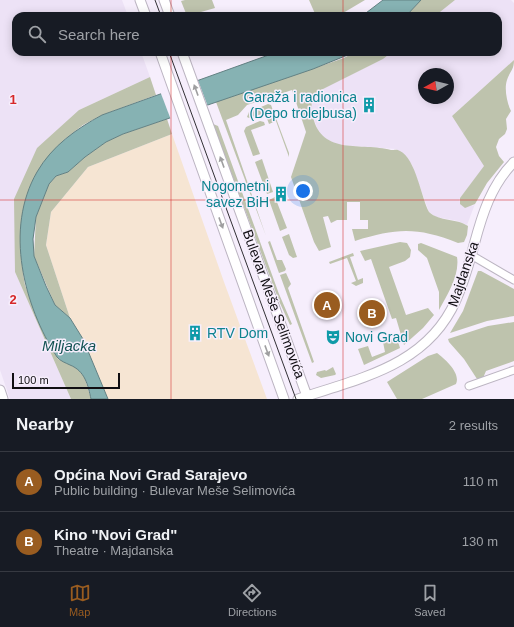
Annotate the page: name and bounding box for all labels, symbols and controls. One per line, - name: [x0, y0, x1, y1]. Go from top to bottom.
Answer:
- search box: [12, 12, 502, 56]
- icon: search: [26, 23, 48, 45]
- text: Search here: [58, 26, 140, 43]
- north arrow: [418, 68, 454, 104]
- one-way arrow: [193, 84, 199, 96]
- place label: Garaža i radionica (Depo trolejbusa): [243, 89, 357, 121]
- text: 1: [9, 92, 17, 107]
- building icon: Garaža i radionica (Depo trolejbusa): [360, 96, 378, 114]
- one-way arrow: [219, 155, 225, 167]
- place label: Nogometni savez BiH: [201, 178, 269, 210]
- your location: [293, 181, 313, 201]
- building icon: Nogometni savez BiH: [272, 185, 290, 203]
- one-way arrow: [219, 218, 225, 230]
- street label: Bulevar Meše Selimovića: [240, 227, 308, 381]
- street label: Majdanska: [444, 239, 482, 309]
- pin: A: [314, 290, 340, 320]
- text: 2: [9, 292, 17, 307]
- pin: B: [359, 298, 385, 328]
- building icon: RTV Dom: [186, 324, 204, 342]
- place label: RTV Dom: [207, 325, 268, 341]
- theatre icon: Novi Grad: [324, 328, 342, 346]
- place label: Novi Grad: [345, 329, 408, 345]
- water label: Miljacka: [42, 337, 96, 354]
- one-way arrow: [264, 345, 270, 357]
- scale bar: [12, 371, 120, 390]
- text: 100 m: [18, 374, 49, 386]
- text: Nearby: [16, 415, 74, 434]
- text: 2 results: [449, 418, 498, 433]
- text: Općina Novi Grad Sarajevo: [54, 466, 247, 483]
- text: A: [24, 474, 34, 489]
- text: 110 m: [463, 474, 498, 489]
- text: Public building · Bulevar Meše Selimovića: [54, 483, 295, 498]
- text: Kino "Novi Grad": [54, 526, 177, 543]
- text: B: [24, 534, 34, 549]
- text: 130 m: [462, 534, 498, 549]
- text: Theatre · Majdanska: [54, 543, 173, 558]
- tab: Map: [69, 582, 91, 618]
- tab: Directions: [228, 582, 277, 618]
- tab: Saved: [414, 582, 445, 618]

